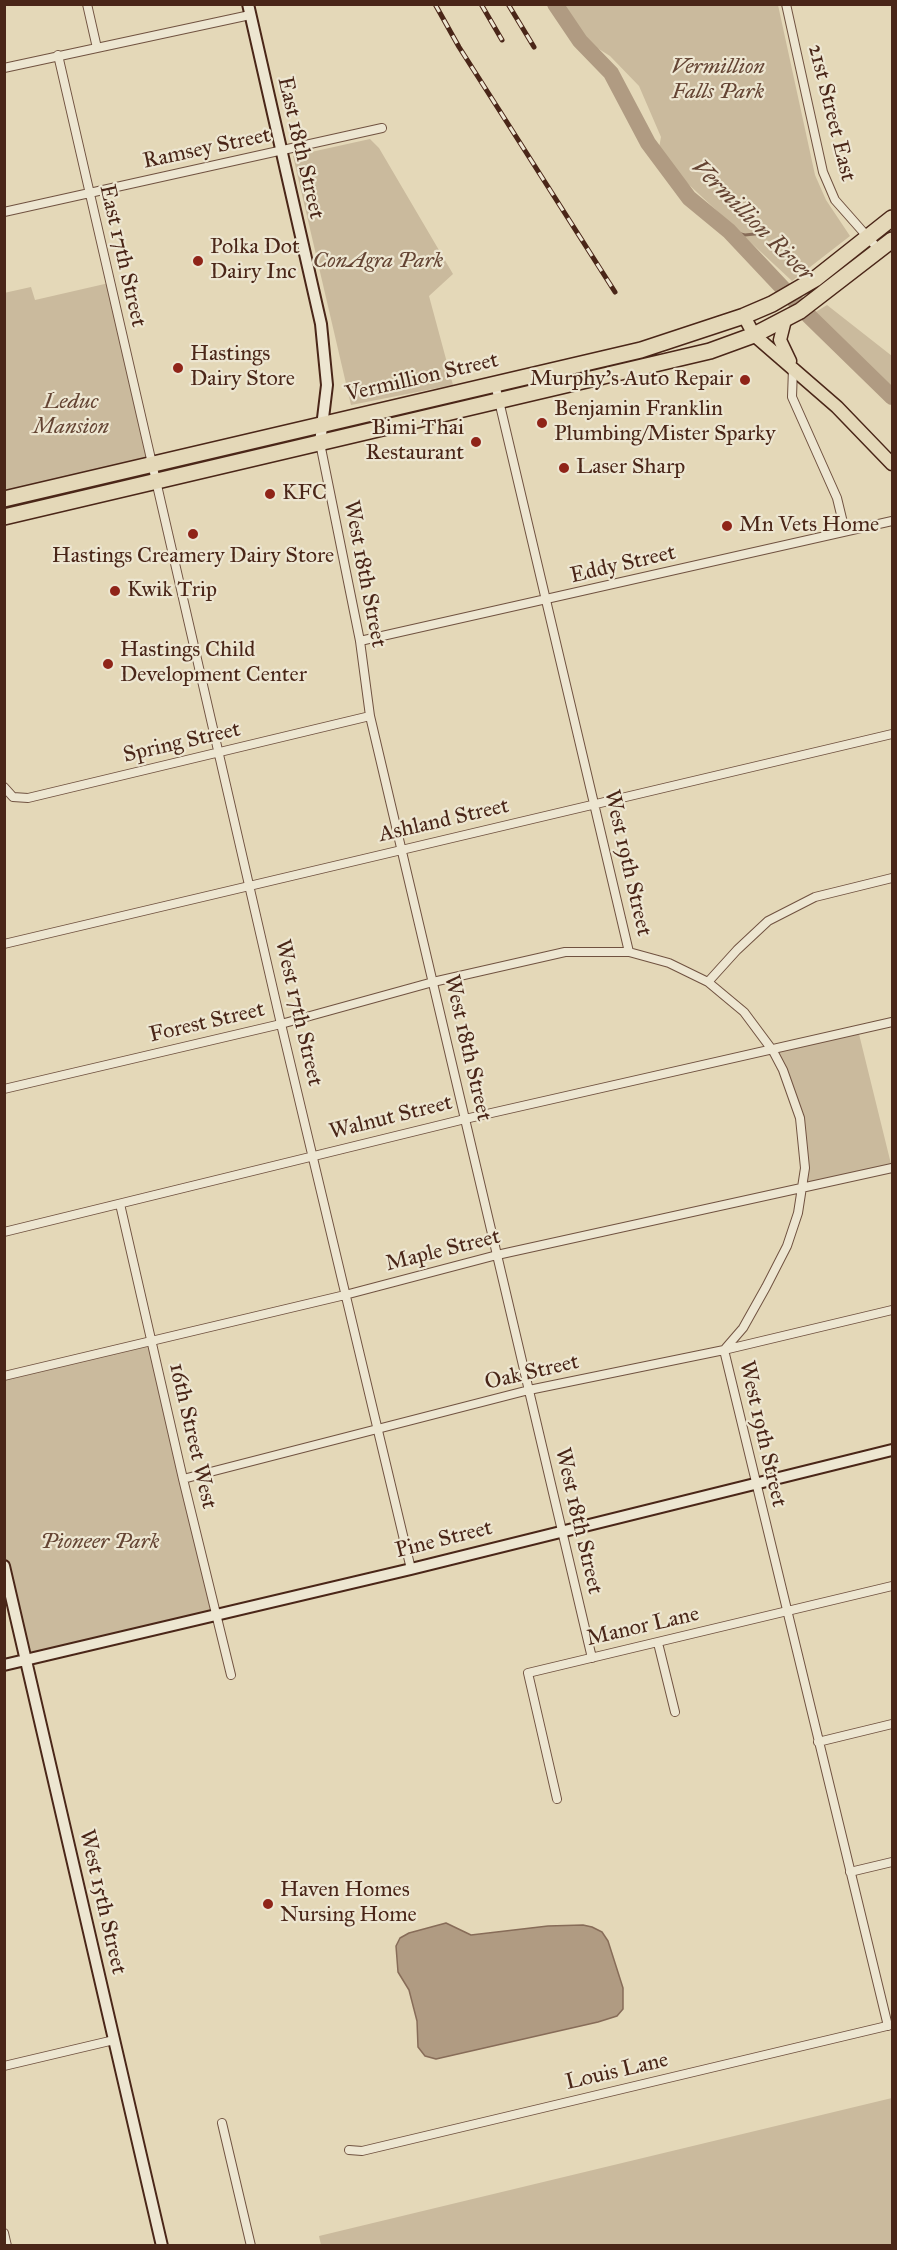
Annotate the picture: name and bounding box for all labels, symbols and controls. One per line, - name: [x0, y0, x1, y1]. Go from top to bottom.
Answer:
- street label: 21st Street East: [801, 42, 861, 184]
- park label: Vermillion Falls Park: [671, 55, 765, 106]
- street label: East 18th Street: [271, 74, 329, 222]
- street label: Ramsey Street: [141, 123, 273, 175]
- water label: Vermillion River: [685, 154, 819, 288]
- street label: East 17th Street: [93, 182, 151, 330]
- place label: Polka Dot Dairy Inc: [210, 235, 300, 286]
- park label: ConAgra Park: [313, 249, 443, 275]
- marker: Polka Dot Dairy Inc: [191, 254, 205, 268]
- place label: Hastings Dairy Store: [190, 342, 295, 394]
- street label: Vermillion Street: [343, 348, 501, 408]
- marker: Hastings Dairy Store: [171, 361, 185, 375]
- place label: Murphy's Auto Repair: [530, 367, 733, 393]
- marker: Murphy's Auto Repair: [738, 373, 752, 387]
- park label: Leduc Mansion: [33, 390, 109, 442]
- place label: Benjamin Franklin Plumbing/Mister Sparky: [554, 397, 776, 448]
- place label: Bimi Thai Restaurant: [366, 416, 464, 468]
- marker: Benjamin Franklin Plumbing/Mister Sparky: [535, 416, 549, 430]
- marker: Bimi Thai Restaurant: [469, 435, 483, 449]
- place label: Laser Sharp: [576, 455, 685, 481]
- marker: Laser Sharp: [557, 461, 571, 475]
- place label: KFC: [282, 481, 327, 507]
- marker: KFC: [263, 487, 277, 501]
- street label: West 18th Street: [337, 498, 391, 650]
- place label: Mn Vets Home: [739, 513, 879, 539]
- marker: Mn Vets Home: [720, 519, 734, 533]
- marker: Hastings Creamery Dairy Store: [186, 527, 200, 541]
- street label: Eddy Street: [568, 540, 678, 590]
- place label: Hastings Creamery Dairy Store: [52, 544, 334, 570]
- place label: Kwik Trip: [127, 578, 217, 604]
- marker: Kwik Trip: [108, 584, 122, 598]
- place label: Hastings Child Development Center: [120, 638, 307, 690]
- marker: Hastings Child Development Center: [101, 657, 115, 671]
- street label: Spring Street: [121, 717, 243, 769]
- street label: West 19th Street: [597, 787, 657, 939]
- street label: Ashland Street: [376, 793, 512, 849]
- street label: West 17th Street: [268, 937, 328, 1089]
- street label: West 18th Street: [437, 972, 497, 1124]
- street label: Forest Street: [147, 997, 267, 1049]
- street label: Walnut Street: [327, 1090, 455, 1146]
- street label: Maple Street: [383, 1224, 503, 1278]
- street label: Oak Street: [482, 1349, 582, 1397]
- street label: West 19th Street: [732, 1358, 792, 1510]
- street label: 16th Street West: [162, 1360, 222, 1512]
- street label: West 18th Street: [548, 1445, 608, 1597]
- street label: Pine Street: [393, 1515, 495, 1565]
- park label: Pioneer Park: [40, 1530, 160, 1556]
- street label: Manor Lane: [584, 1601, 702, 1653]
- street label: West 15th Street: [73, 1827, 131, 1977]
- place label: Haven Homes Nursing Home: [280, 1878, 417, 1930]
- marker: Haven Homes Nursing Home: [261, 1897, 275, 1911]
- street label: Louis Lane: [563, 2047, 671, 2097]

